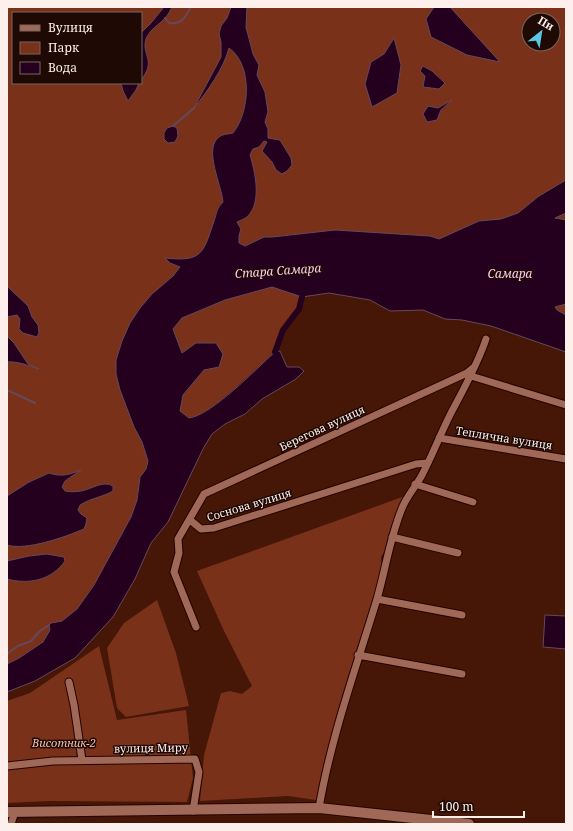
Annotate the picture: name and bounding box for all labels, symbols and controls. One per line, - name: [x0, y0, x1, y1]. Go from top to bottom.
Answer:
- legend: [12, 12, 142, 84]
- north arrow: [521, 12, 561, 52]
- text: Пн: [535, 12, 558, 34]
- text: Вулиця: [48, 19, 93, 36]
- text: Парк: [48, 39, 80, 56]
- text: Вода: [48, 59, 77, 76]
- water label: Стара Самара: [234, 259, 322, 282]
- water label: Самара: [488, 265, 533, 282]
- street label: Берегова вулиця: [277, 401, 367, 454]
- street label: Теплична вулиця: [455, 422, 553, 453]
- street label: Соснова вулиця: [205, 485, 293, 524]
- park label: Висотник-2: [31, 735, 96, 750]
- street label: вулиця Миру: [114, 739, 189, 756]
- scale bar: [433, 793, 524, 819]
- text: 100 m: [439, 798, 474, 815]

